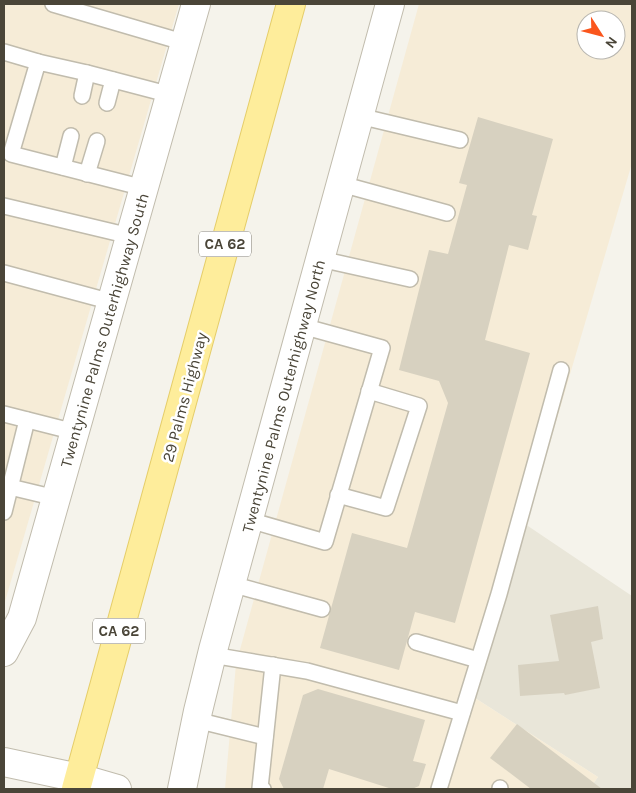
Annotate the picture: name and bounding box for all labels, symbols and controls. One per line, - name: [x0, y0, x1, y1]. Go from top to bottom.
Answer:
- north arrow: [576, 10, 626, 60]
- text: N: [601, 33, 621, 51]
- street label: Twentynine Palms Outerhighway South: [56, 191, 153, 470]
- road number: CA 62: [199, 232, 251, 256]
- street label: Twentynine Palms Outerhighway North: [238, 258, 329, 535]
- street label: 29 Palms Highway: [158, 330, 211, 464]
- road number: CA 62: [93, 618, 145, 644]

